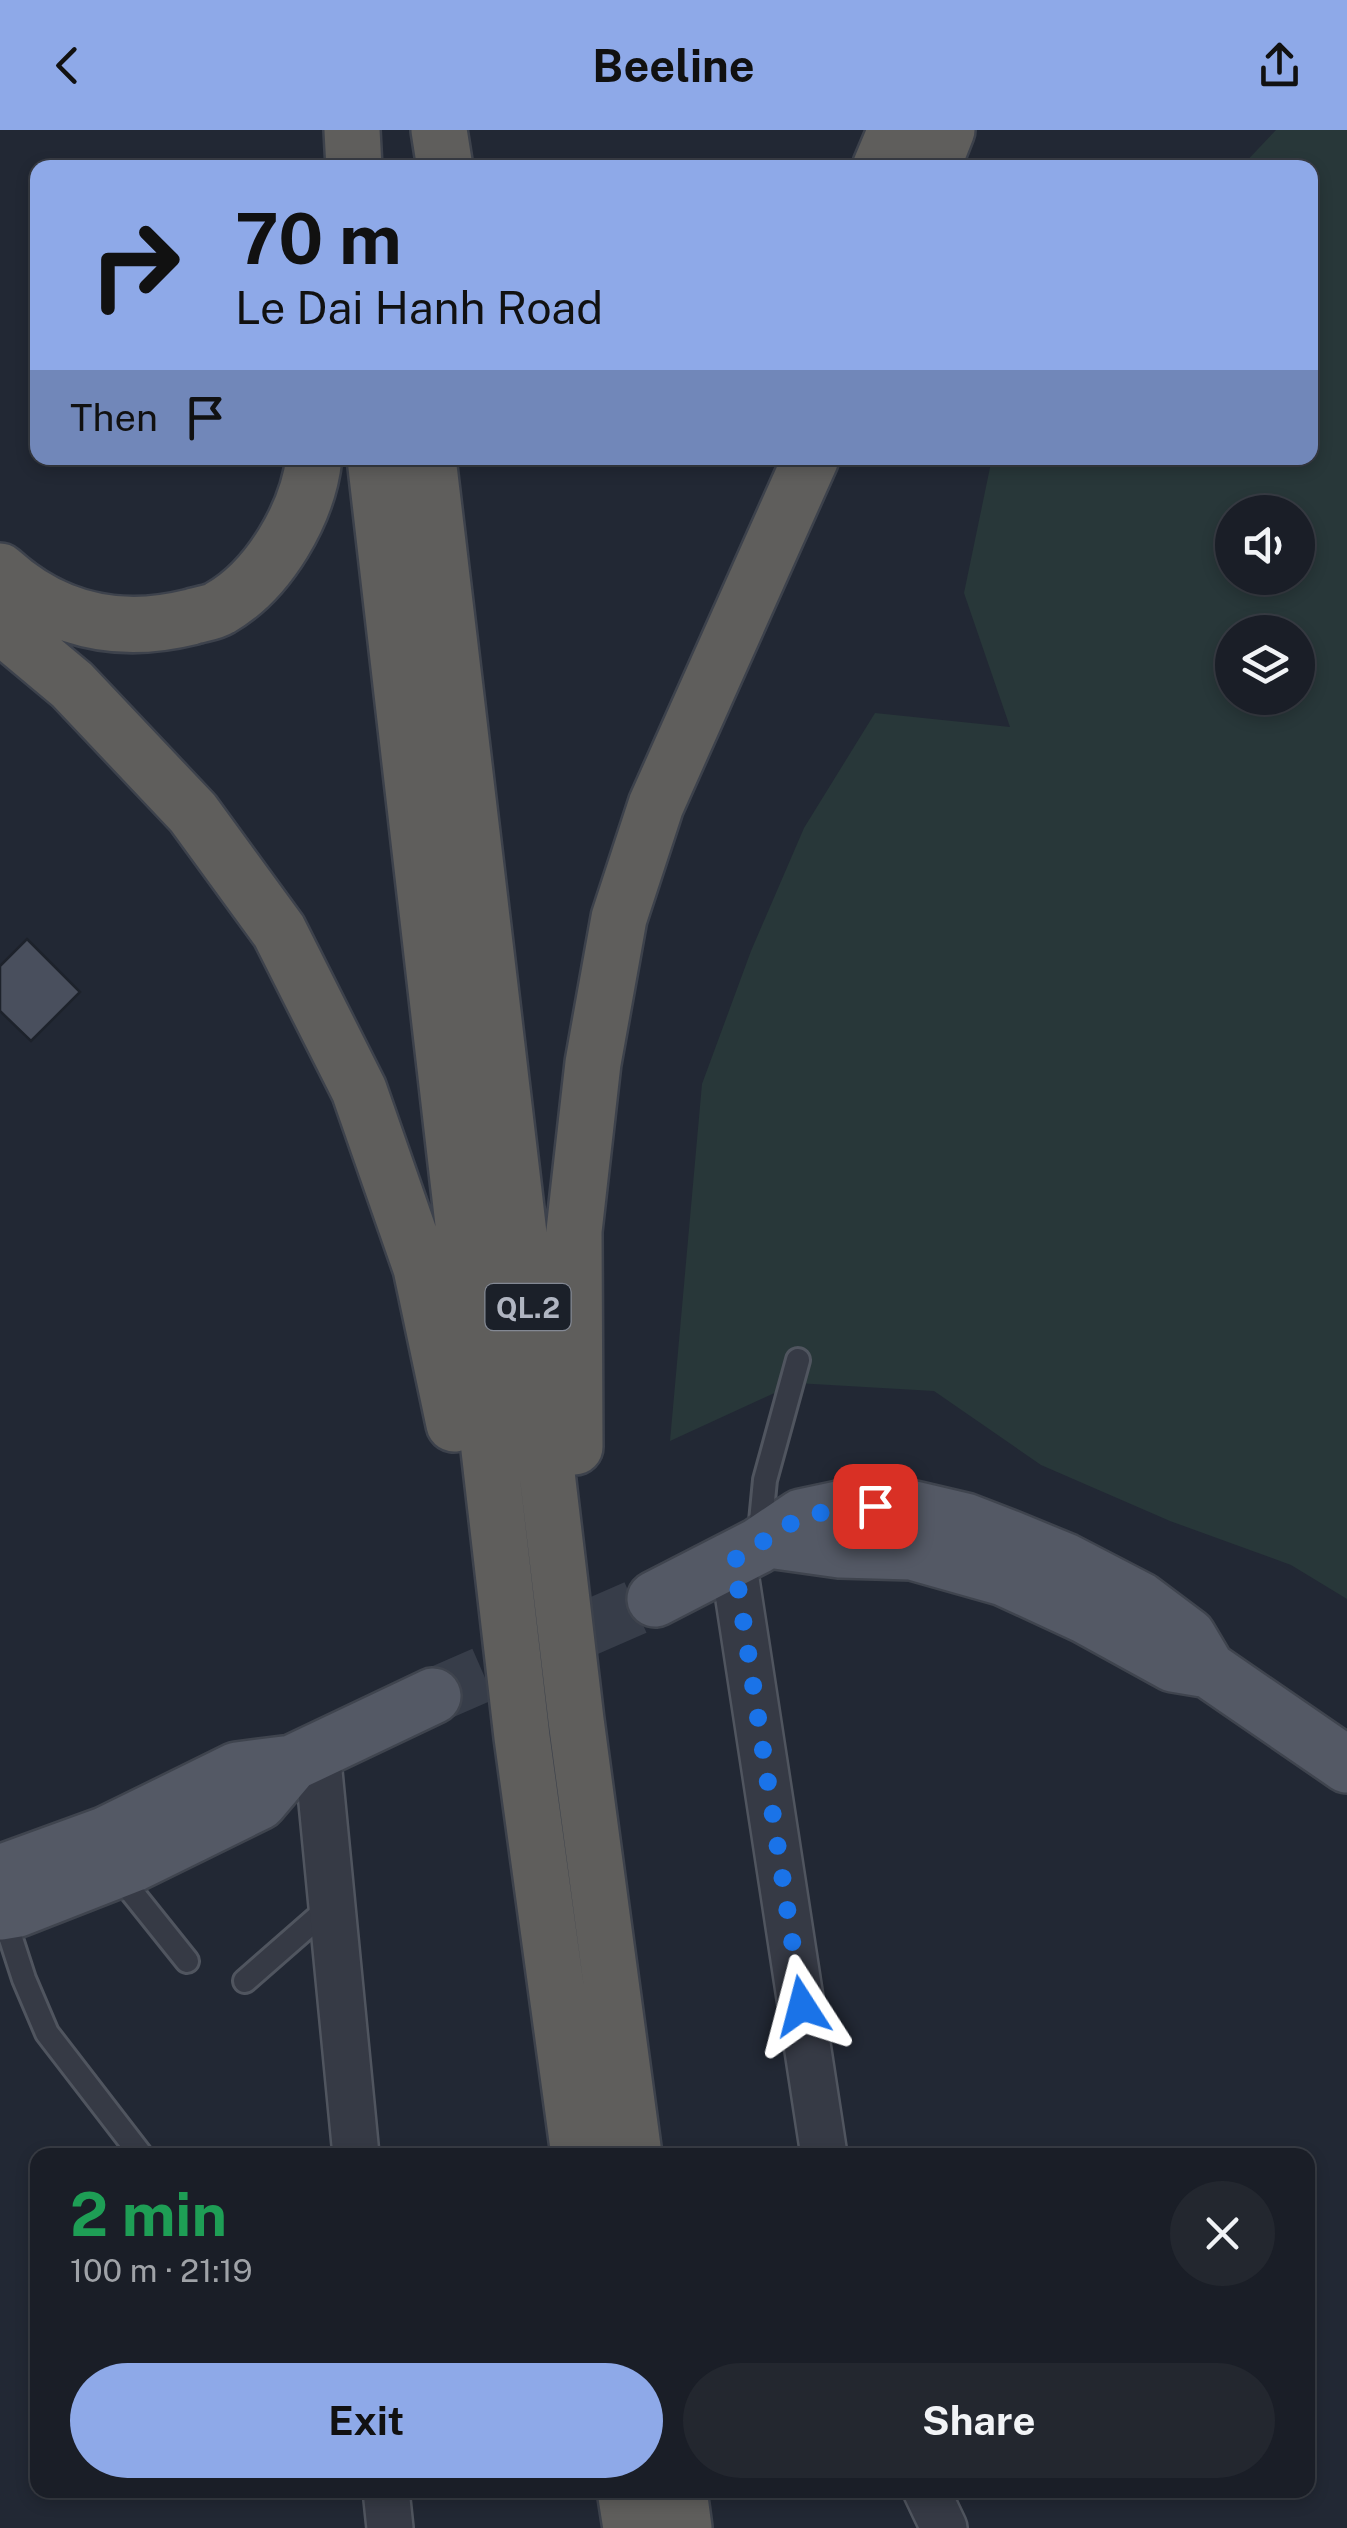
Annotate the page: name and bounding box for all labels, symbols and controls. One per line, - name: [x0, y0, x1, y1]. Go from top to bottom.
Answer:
- icon: back: [40, 38, 95, 93]
- icon: share: [1252, 38, 1307, 93]
- text: Beeline: [592, 39, 755, 92]
- text: 70 m: [235, 197, 402, 280]
- icon: right: [70, 200, 200, 330]
- text: Le Dai Hanh Road: [235, 281, 603, 334]
- icon: arrive: [178, 390, 233, 445]
- text: Then: [70, 395, 158, 440]
- map controls: [1215, 495, 1315, 715]
- button: sound: [1215, 495, 1315, 595]
- button: layers: [1215, 615, 1315, 715]
- road number: QL.2: [486, 1284, 570, 1330]
- pin: [833, 1464, 918, 1549]
- icon: arrive: [848, 1479, 903, 1534]
- position arrow: [750, 1954, 854, 2058]
- text: 2 min: [70, 2179, 227, 2250]
- button: close: [1170, 2181, 1275, 2286]
- text: 100 m · 21:19: [70, 2252, 252, 2289]
- button: Exit: [70, 2363, 663, 2478]
- button: Share: [683, 2363, 1275, 2478]

